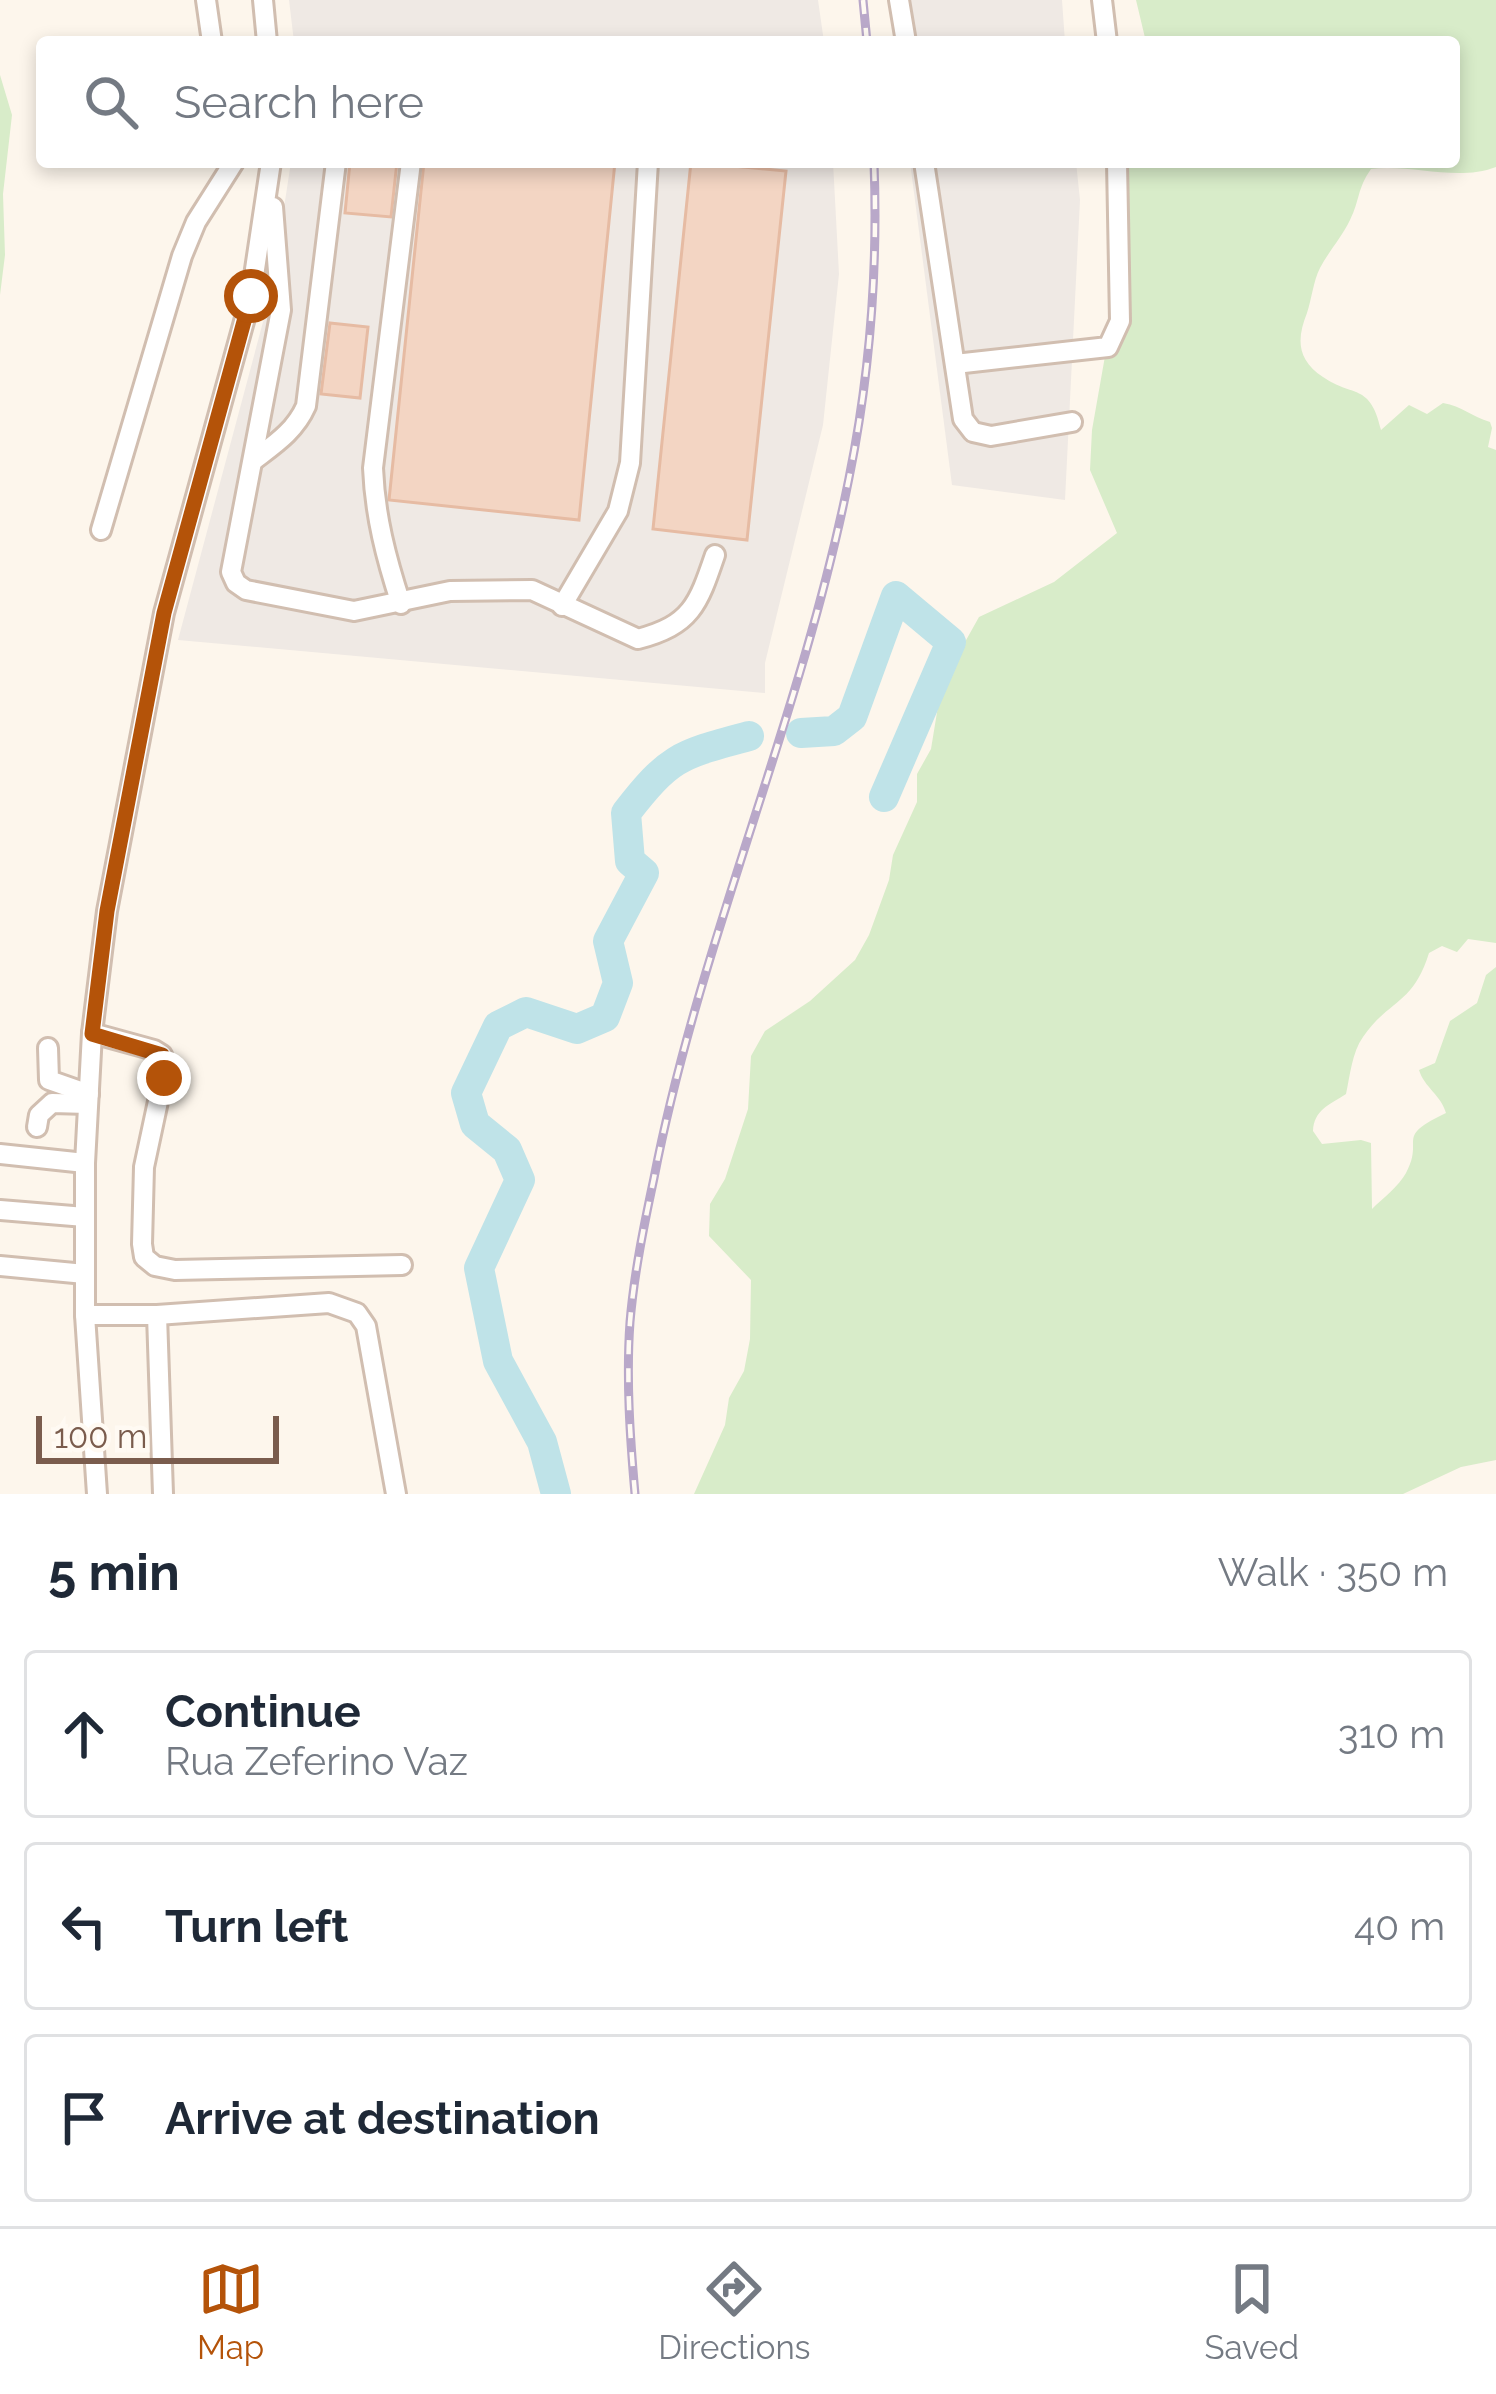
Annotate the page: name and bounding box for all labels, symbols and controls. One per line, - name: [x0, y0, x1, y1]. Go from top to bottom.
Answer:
- search box: [36, 36, 1460, 168]
- icon: search: [78, 69, 144, 135]
- text: Search here: [174, 76, 424, 129]
- route start: [224, 269, 278, 323]
- route end: [137, 1051, 191, 1105]
- scale bar: [36, 1410, 279, 1463]
- text: 100 m: [54, 1417, 147, 1456]
- text: 5 min: [48, 1542, 180, 1602]
- text: Walk · 350 m: [1218, 1549, 1448, 1595]
- text: Continue: [165, 1685, 361, 1738]
- icon: ahead: [51, 1701, 117, 1767]
- text: 310 m: [1338, 1711, 1445, 1757]
- text: Rua Zeferino Vaz: [165, 1738, 468, 1784]
- icon: left: [51, 1893, 117, 1959]
- text: Turn left: [165, 1900, 348, 1953]
- text: 40 m: [1354, 1903, 1445, 1949]
- icon: arrive: [51, 2085, 117, 2151]
- text: Arrive at destination: [165, 2092, 600, 2145]
- tab: Map: [197, 2256, 264, 2367]
- tab: Directions: [658, 2256, 811, 2367]
- tab: Saved: [1205, 2256, 1299, 2367]

